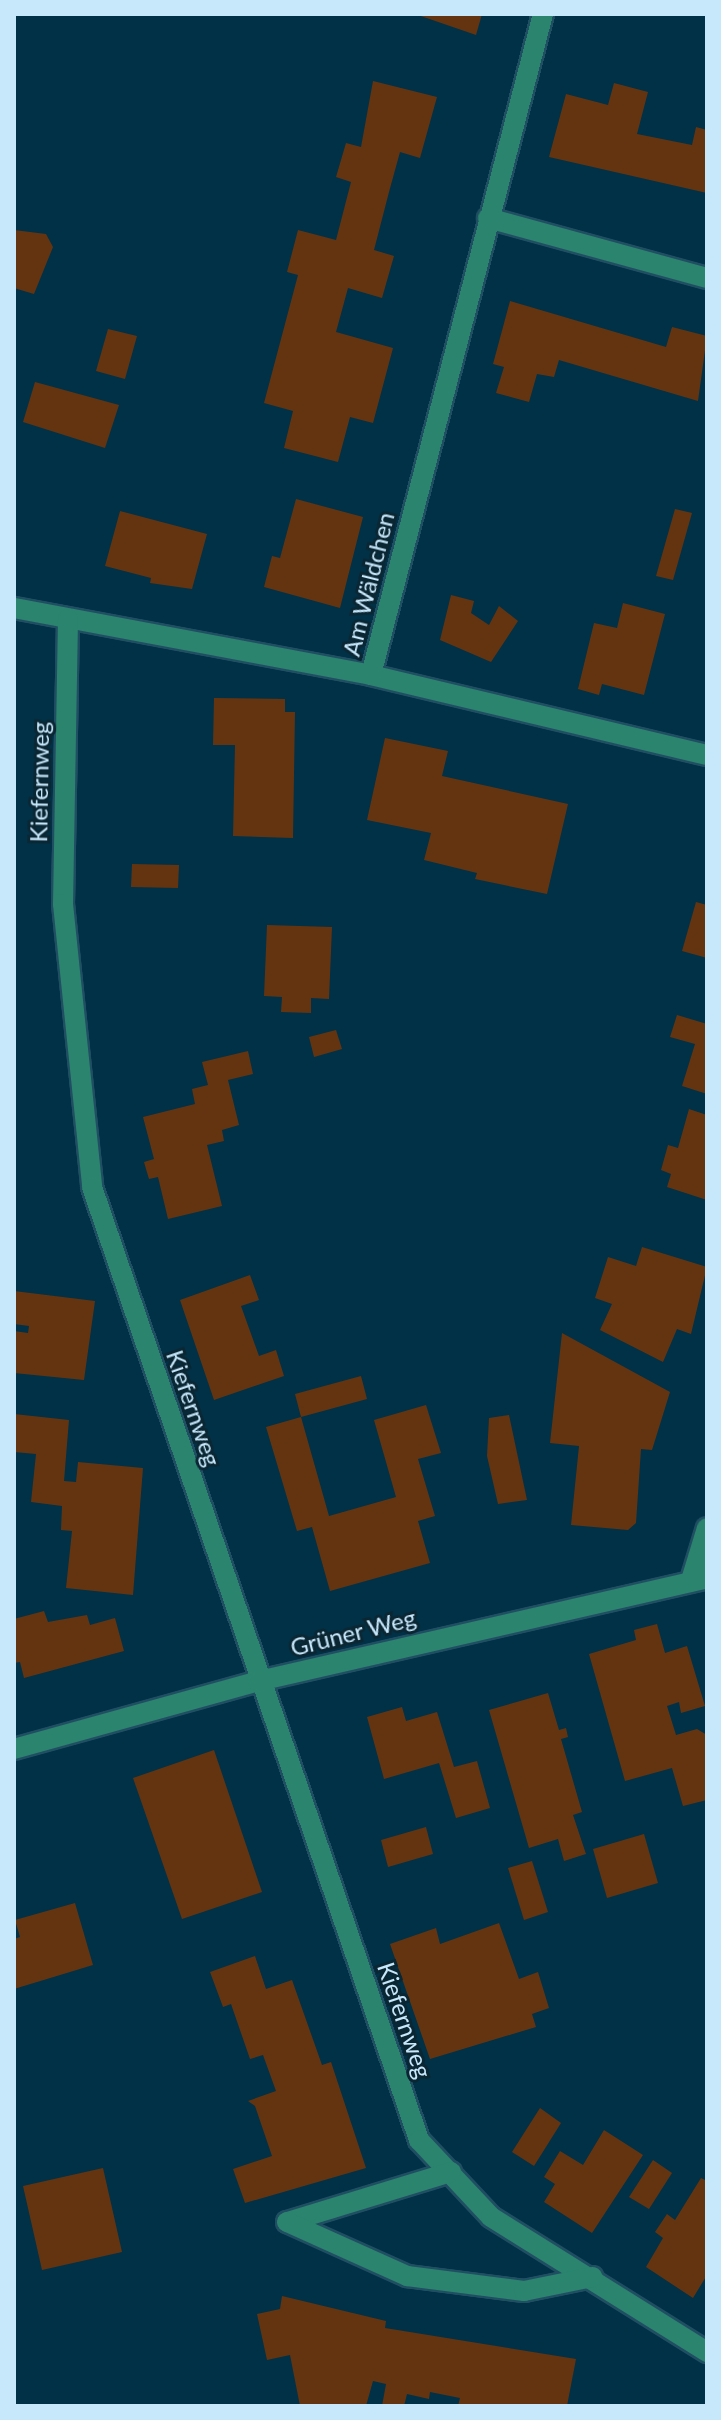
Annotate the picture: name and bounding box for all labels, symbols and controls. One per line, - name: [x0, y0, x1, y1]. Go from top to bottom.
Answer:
- street label: Am Wäldchen: [336, 509, 400, 659]
- street label: Kiefernweg: [24, 721, 54, 843]
- street label: Kiefernweg: [161, 1346, 227, 1470]
- street label: Grüner Weg: [287, 1602, 419, 1662]
- street label: Kiefernweg: [372, 1958, 438, 2082]

